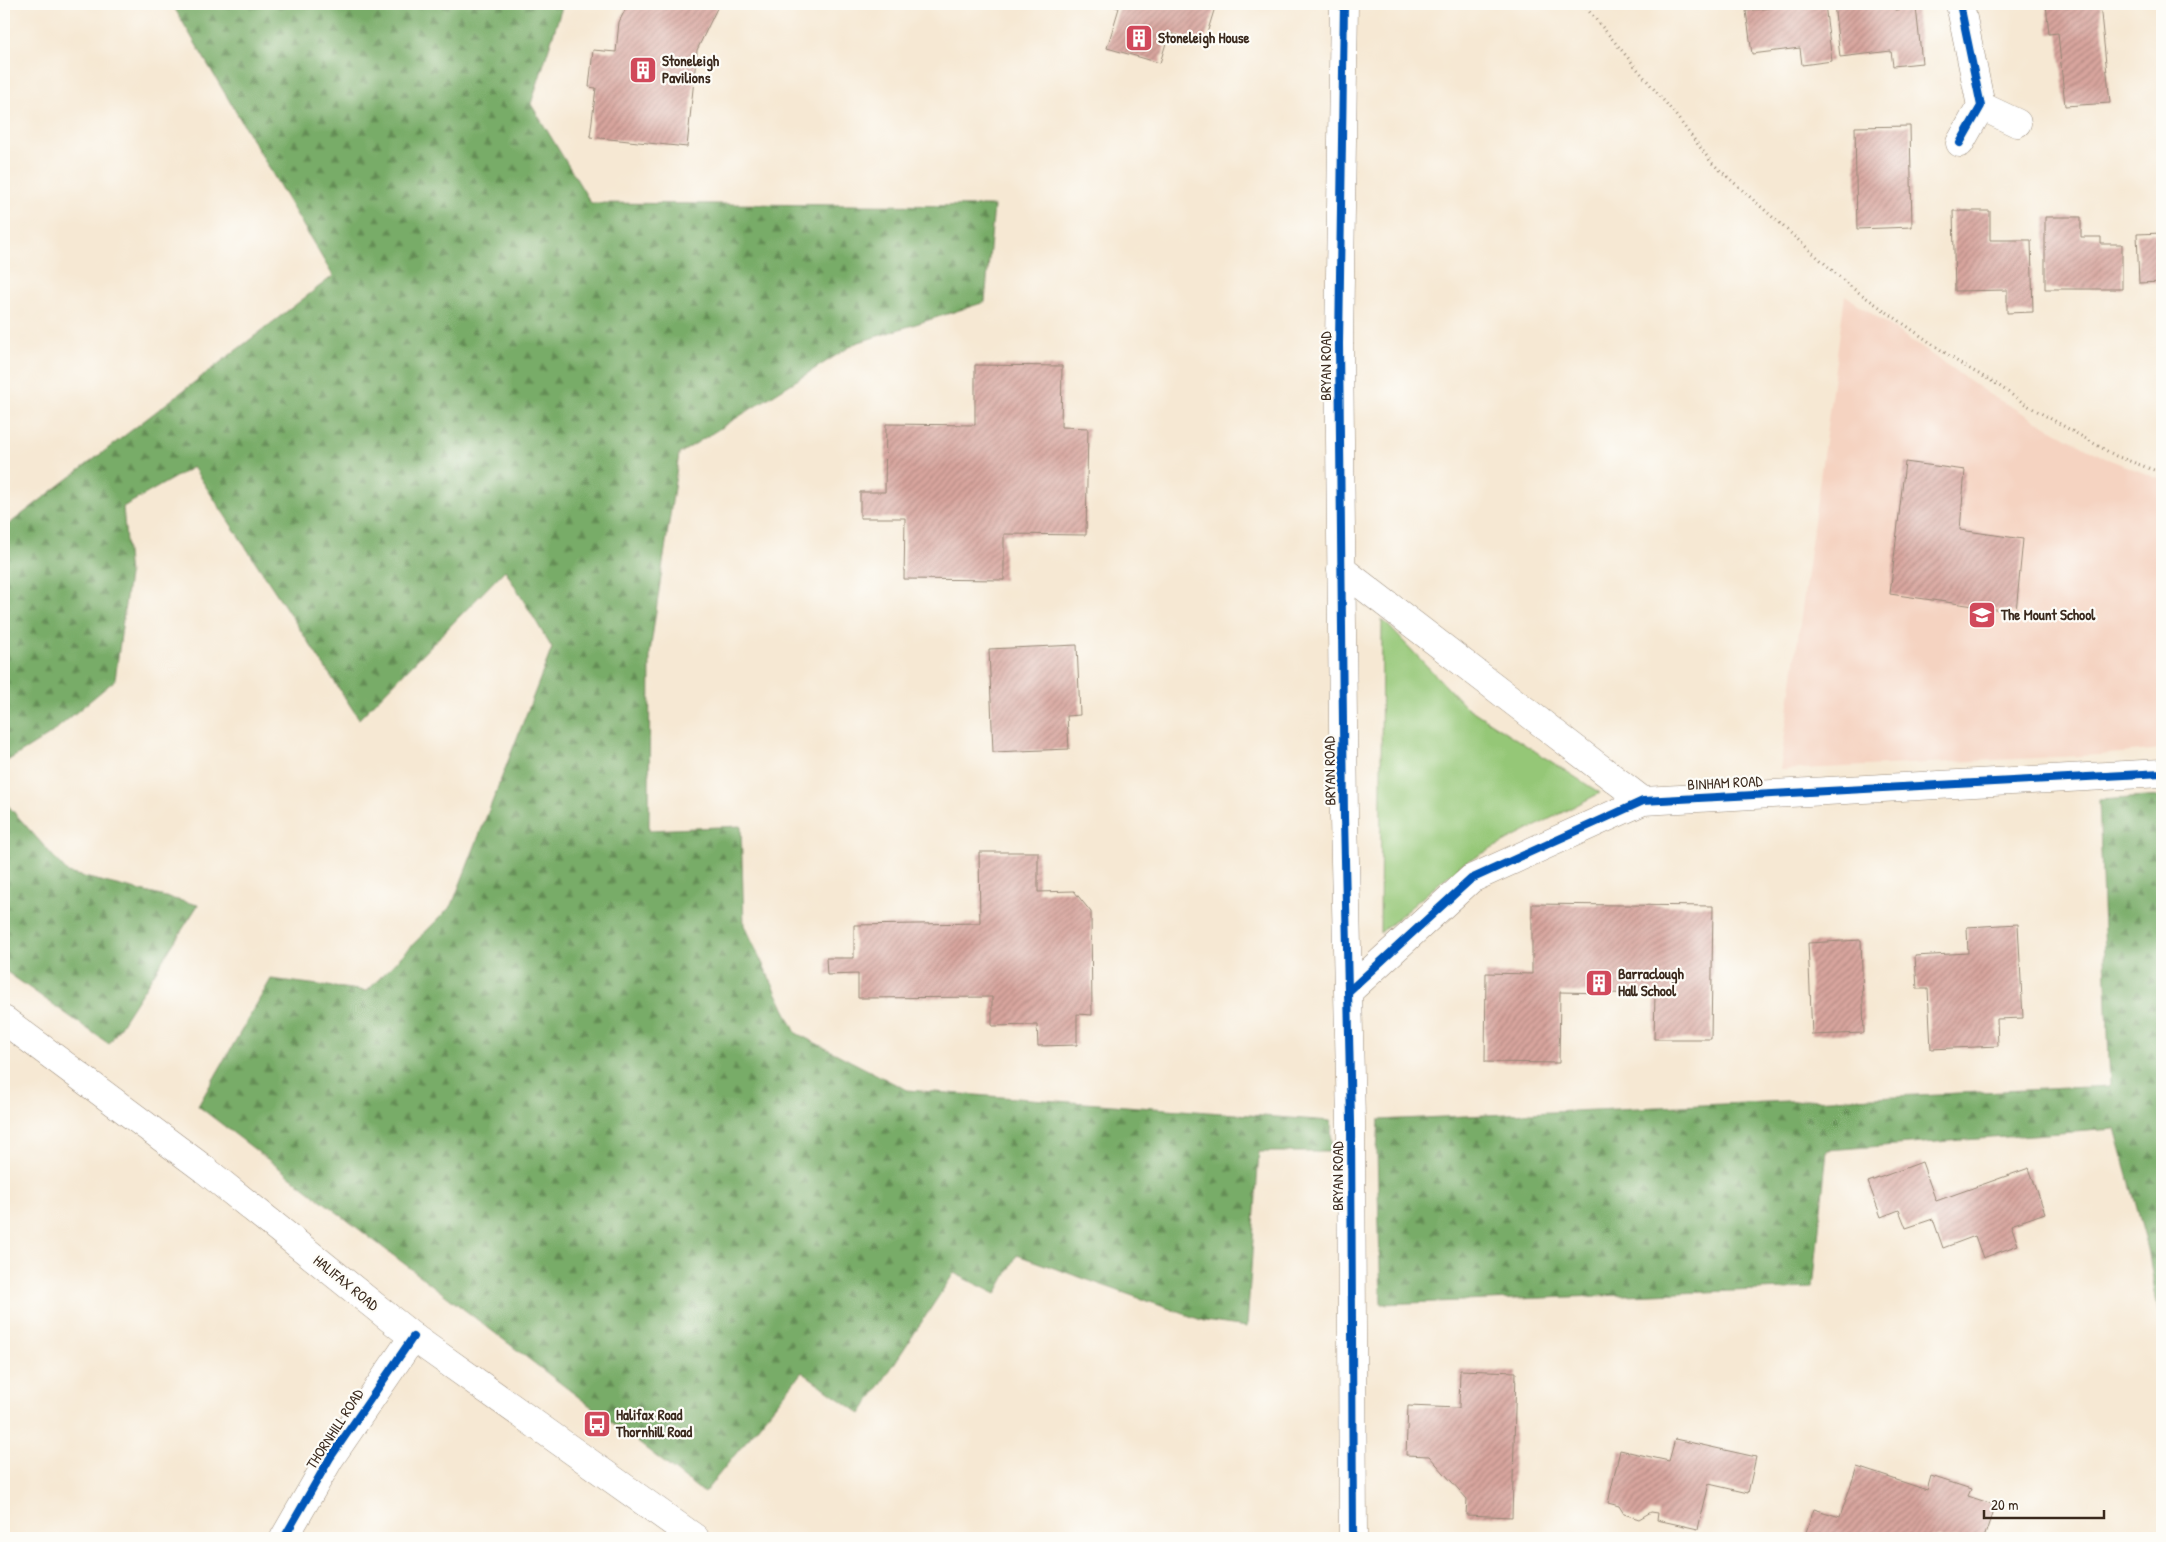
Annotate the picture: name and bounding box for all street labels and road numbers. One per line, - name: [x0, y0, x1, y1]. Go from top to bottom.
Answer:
- street label: BRYAN ROAD: [1315, 330, 1336, 401]
- street label: BRYAN ROAD: [1318, 735, 1341, 806]
- street label: BINHAM ROAD: [1687, 770, 1764, 795]
- street label: BRYAN ROAD: [1327, 1140, 1348, 1211]
- street label: HALIFAX ROAD: [309, 1250, 384, 1316]
- street label: THORNHILL ROAD: [301, 1384, 369, 1473]

